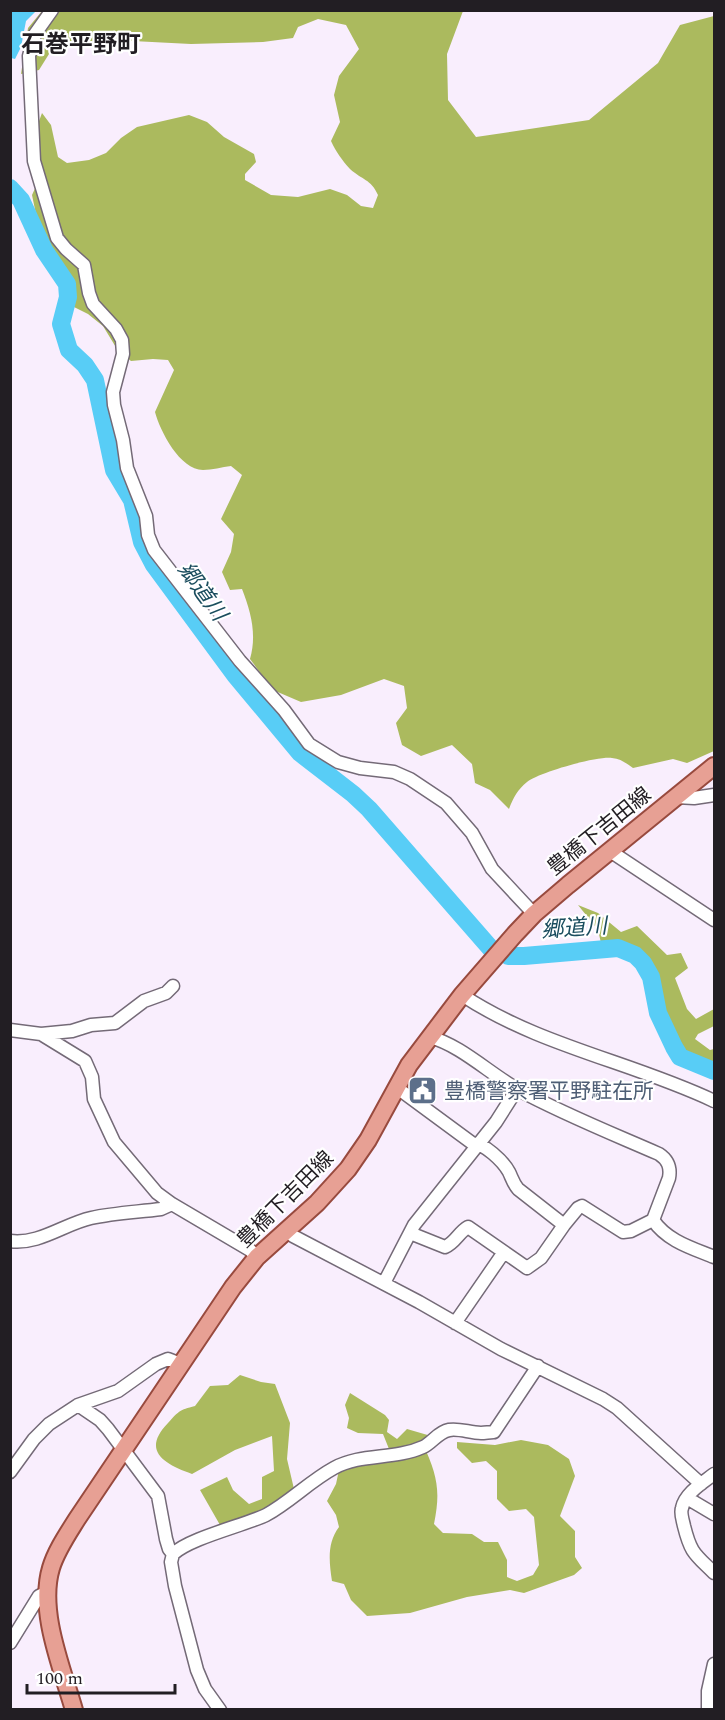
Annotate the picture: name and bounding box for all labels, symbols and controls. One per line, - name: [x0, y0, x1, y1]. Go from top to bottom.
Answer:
- district label: 石巻平野町: [21, 27, 141, 63]
- water label: 郷道川: [169, 555, 236, 630]
- street label: 豊橋下吉田線: [541, 780, 659, 884]
- water label: 郷道川: [540, 910, 610, 947]
- public building icon: 豊橋警察署平野駐在所: [407, 1075, 439, 1107]
- place label: 豊橋警察署平野駐在所: [444, 1076, 654, 1108]
- street label: 豊橋下吉田線: [230, 1144, 342, 1256]
- scale bar: [27, 1657, 176, 1695]
- text: 100 m: [36, 1665, 83, 1692]

